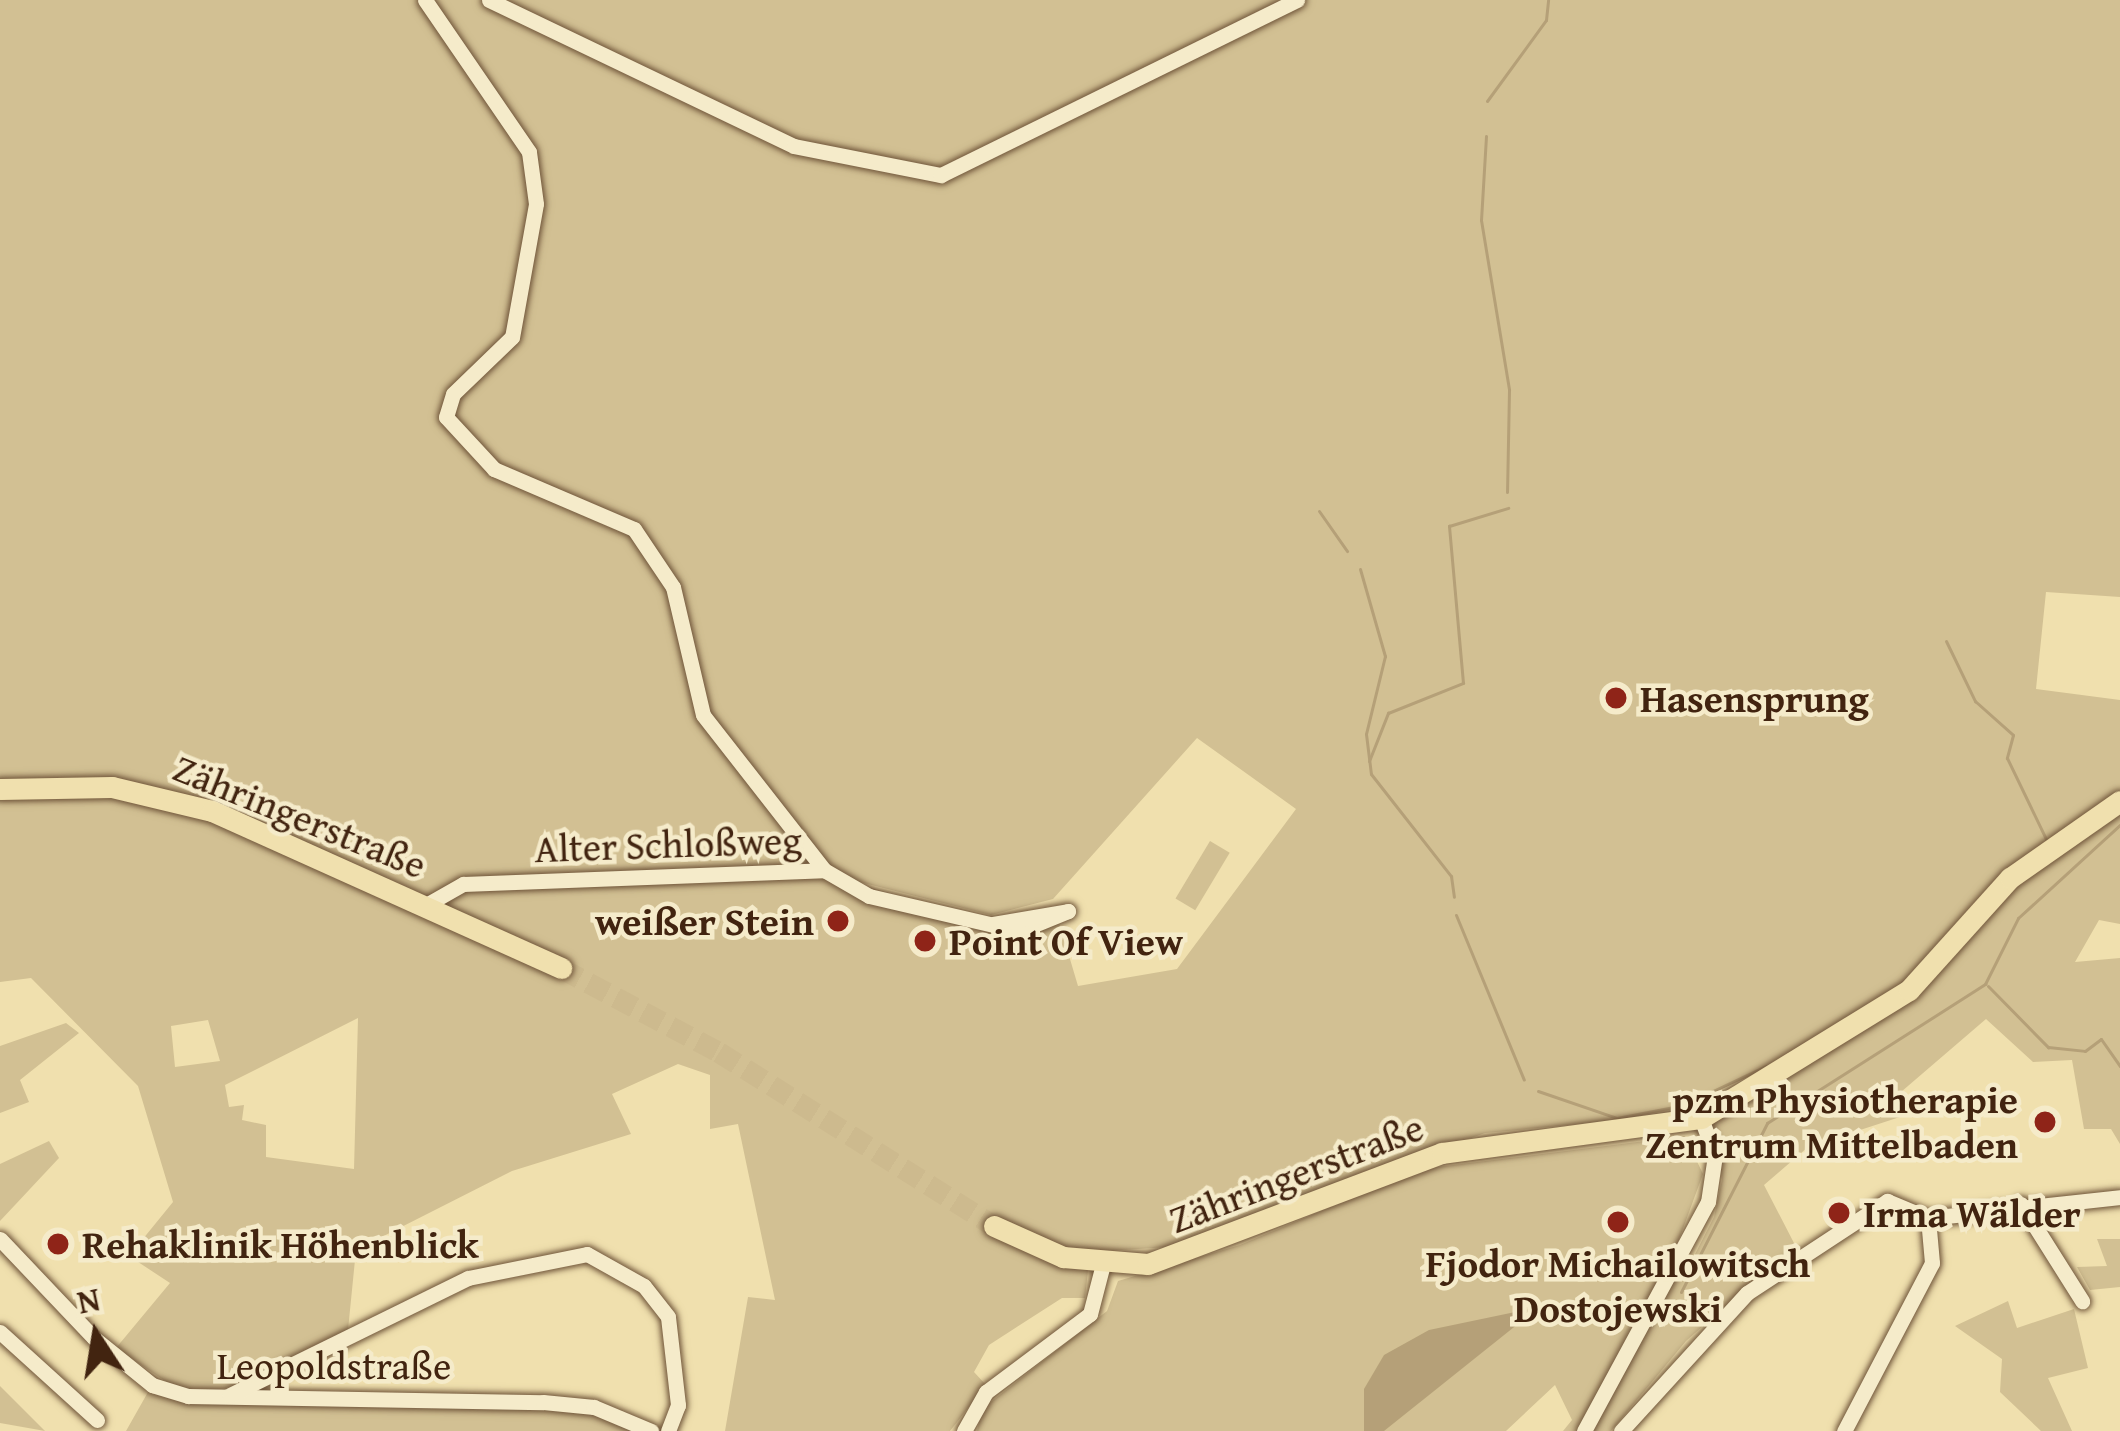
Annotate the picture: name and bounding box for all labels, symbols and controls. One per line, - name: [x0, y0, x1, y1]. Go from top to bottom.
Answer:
- place label: Hasensprung: [1640, 675, 1869, 721]
- marker: Hasensprung: [1603, 685, 1629, 711]
- street label: Zähringerstraße: [167, 744, 433, 888]
- street label: Alter Schloßweg: [534, 816, 802, 872]
- place label: weißer Stein: [595, 898, 814, 944]
- marker: weißer Stein: [825, 908, 851, 934]
- place label: Point Of View: [949, 918, 1183, 964]
- marker: Point Of View: [912, 928, 938, 954]
- place label: pzm Physiotherapie Zentrum Mittelbaden: [1645, 1077, 2018, 1168]
- street label: Zähringerstraße: [1162, 1103, 1430, 1243]
- marker: pzm Physiotherapie Zentrum Mittelbaden: [2029, 1106, 2061, 1138]
- place label: Irma Wälder: [1863, 1190, 2081, 1236]
- marker: Irma Wälder: [1826, 1200, 1852, 1226]
- marker: Fjodor Michailowitsch Dostojewski: [1605, 1209, 1631, 1235]
- place label: Rehaklinik Höhenblick: [82, 1221, 479, 1267]
- marker: Rehaklinik Höhenblick: [45, 1231, 71, 1257]
- place label: Fjodor Michailowitsch Dostojewski: [1426, 1241, 1810, 1332]
- text: N: [73, 1274, 104, 1326]
- north arrow: [36, 1275, 156, 1395]
- street label: Leopoldstraße: [217, 1342, 451, 1388]

